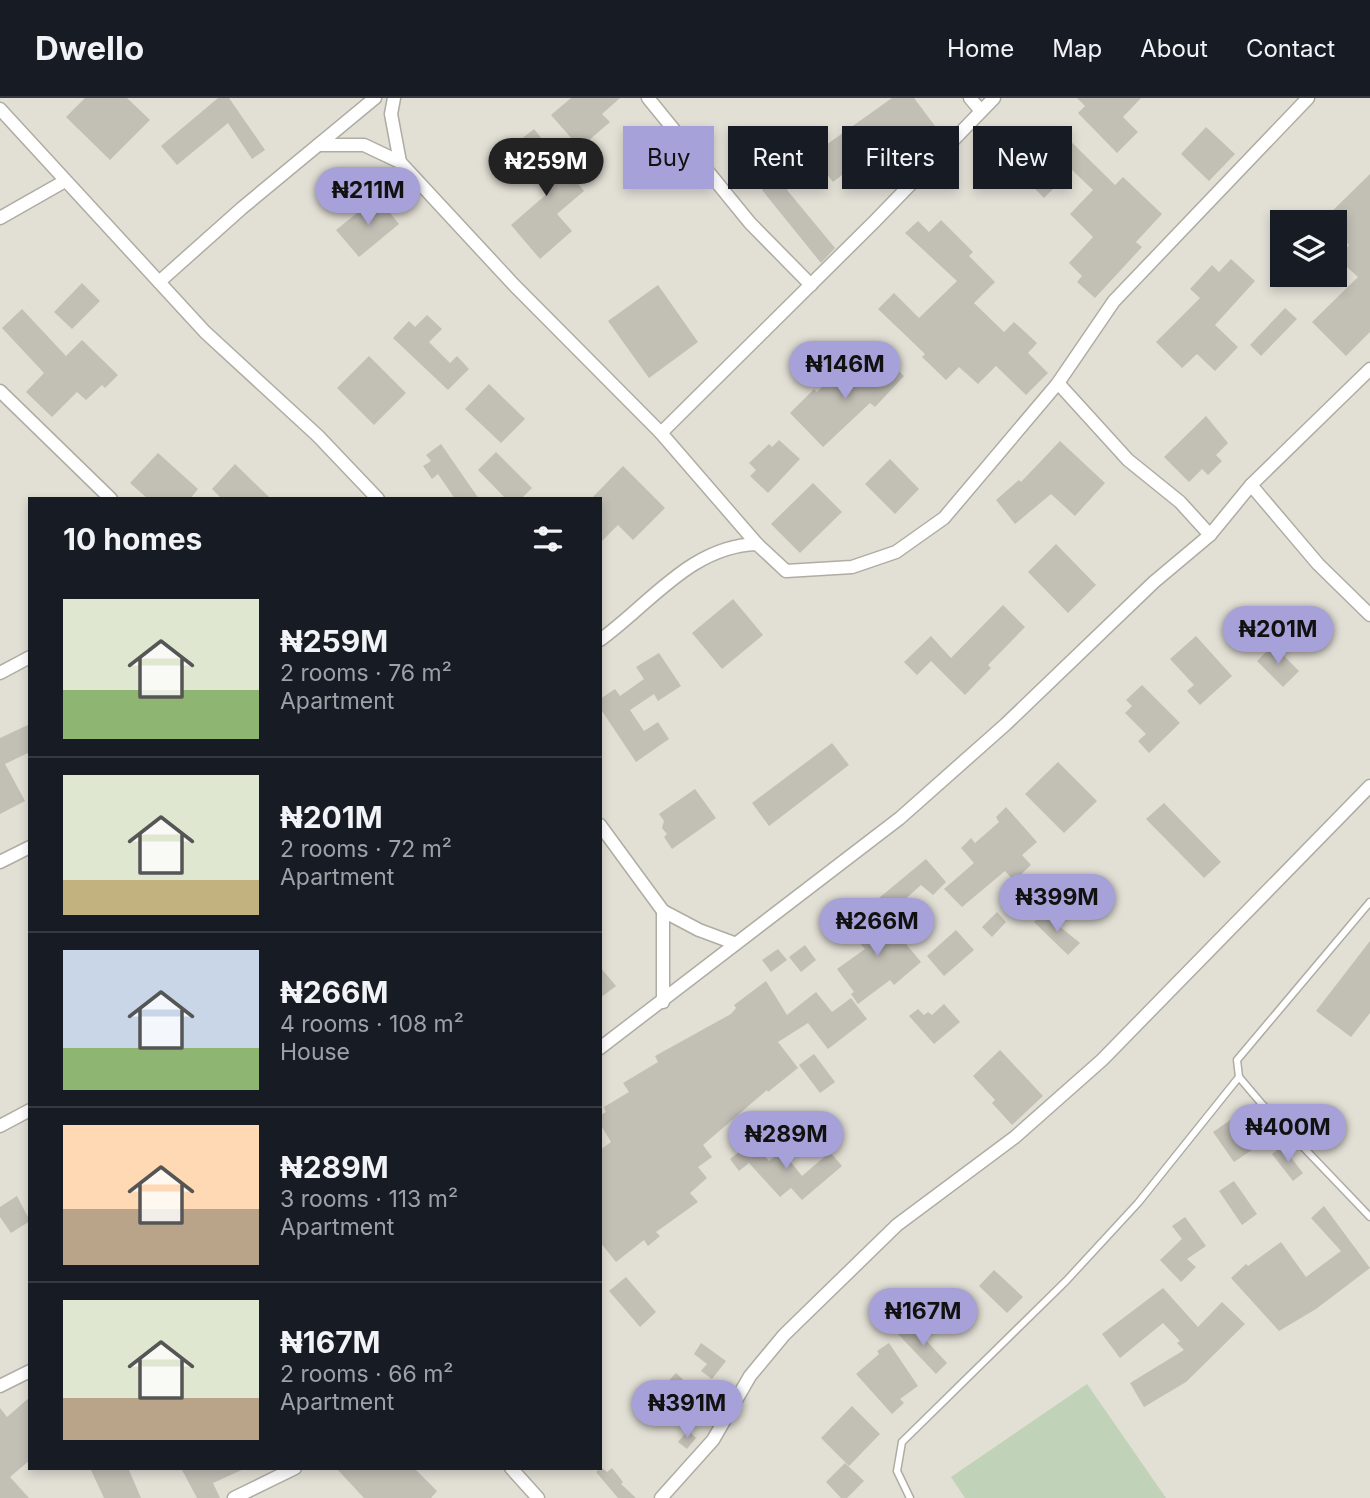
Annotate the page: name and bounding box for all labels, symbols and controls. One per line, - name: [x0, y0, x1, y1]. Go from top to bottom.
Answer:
- text: Dwello: [35, 28, 144, 68]
- text: Home: [947, 34, 1014, 63]
- text: Map: [1052, 34, 1102, 63]
- text: About: [1140, 34, 1208, 63]
- text: Contact: [1246, 34, 1335, 63]
- chip: Buy: [623, 126, 714, 189]
- chip: Rent: [728, 126, 828, 189]
- chip: Filters: [842, 126, 959, 189]
- chip: New: [973, 126, 1072, 189]
- pin: ₦259M: [497, 139, 595, 198]
- text: ₦259M: [505, 147, 587, 175]
- pin: ₦211M: [319, 167, 417, 227]
- text: ₦211M: [331, 176, 405, 204]
- map controls: [1270, 210, 1347, 287]
- button: layers: [1270, 210, 1347, 287]
- pin: ₦146M: [796, 342, 894, 401]
- text: ₦146M: [805, 350, 885, 378]
- icon: filters: [529, 520, 567, 558]
- text: 10 homes: [63, 521, 202, 557]
- pin: ₦201M: [1229, 606, 1327, 666]
- text: ₦201M: [1239, 615, 1317, 643]
- text: ₦259M: [280, 623, 388, 659]
- icon: home: [119, 627, 203, 711]
- text: 2 rooms · 76 m²: [280, 659, 452, 687]
- text: Apartment: [280, 687, 394, 715]
- text: ₦201M: [280, 799, 383, 835]
- icon: home: [119, 803, 203, 887]
- text: 2 rooms · 72 m²: [280, 835, 452, 863]
- text: Apartment: [280, 863, 394, 891]
- pin: ₦399M: [1008, 874, 1106, 934]
- text: ₦399M: [1015, 883, 1099, 911]
- pin: ₦266M: [828, 898, 926, 958]
- text: ₦266M: [835, 907, 919, 935]
- text: ₦266M: [280, 974, 389, 1010]
- icon: home: [119, 978, 203, 1062]
- text: 4 rooms · 108 m²: [280, 1010, 464, 1038]
- text: House: [280, 1038, 350, 1066]
- pin: ₦400M: [1239, 1104, 1337, 1164]
- pin: ₦289M: [737, 1112, 835, 1171]
- text: ₦400M: [1245, 1113, 1331, 1141]
- text: ₦289M: [744, 1120, 828, 1148]
- text: ₦289M: [280, 1149, 389, 1185]
- icon: home: [119, 1153, 203, 1237]
- text: 3 rooms · 113 m²: [280, 1185, 458, 1213]
- text: Apartment: [280, 1213, 394, 1241]
- pin: ₦167M: [874, 1288, 972, 1348]
- text: ₦167M: [884, 1297, 962, 1325]
- text: ₦167M: [280, 1324, 381, 1360]
- icon: home: [119, 1328, 203, 1412]
- text: 2 rooms · 66 m²: [280, 1360, 454, 1388]
- pin: ₦391M: [638, 1380, 736, 1440]
- text: Apartment: [280, 1388, 394, 1416]
- text: ₦391M: [648, 1389, 726, 1417]

